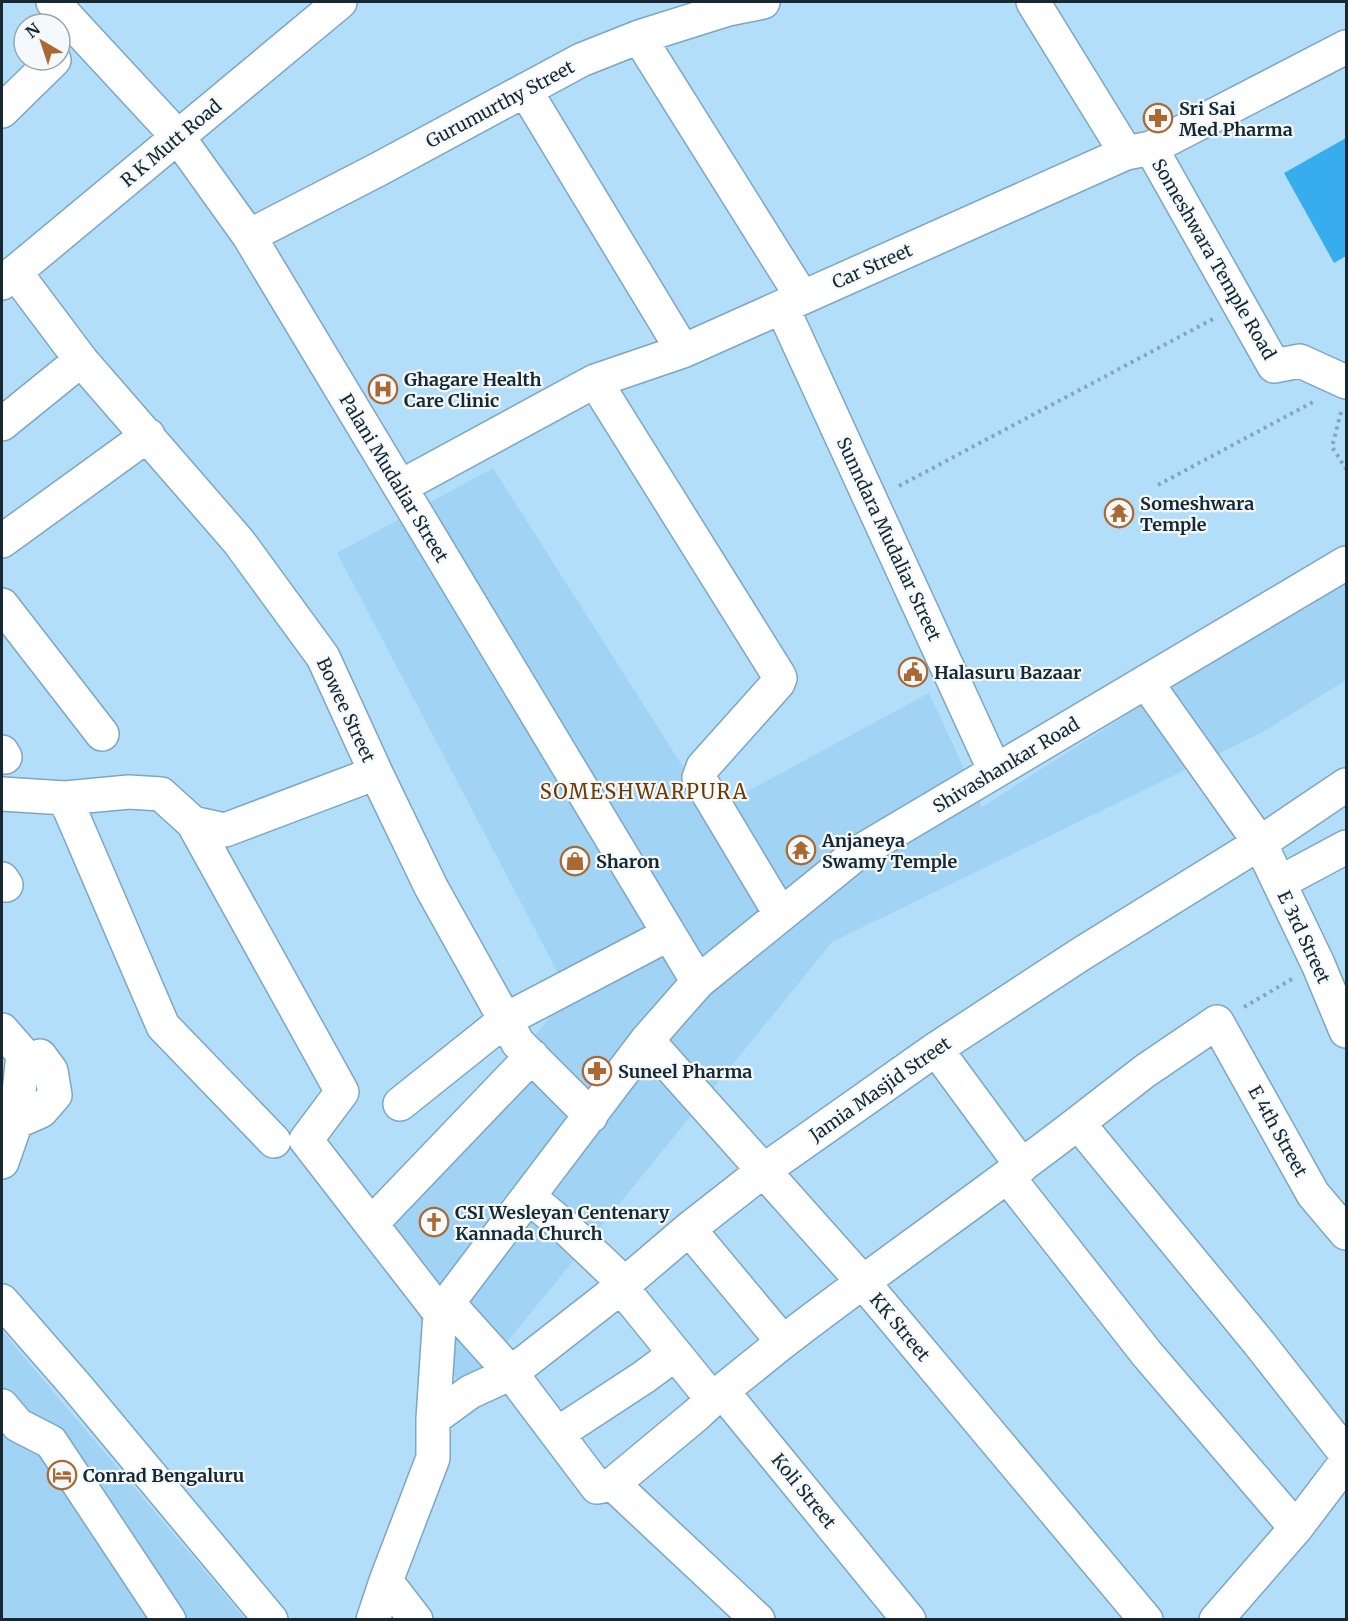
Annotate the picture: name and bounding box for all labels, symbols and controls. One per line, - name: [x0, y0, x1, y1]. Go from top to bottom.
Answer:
- north arrow: [12, 12, 72, 72]
- text: N: [21, 18, 44, 42]
- street label: Gurumurthy Street: [422, 55, 578, 153]
- street label: R K Mutt Road: [116, 94, 226, 192]
- place label: Sri Sai Med Pharma: [1179, 97, 1293, 141]
- pharmacy icon: Sri Sai Med Pharma: [1142, 102, 1174, 134]
- street label: Someshwara Temple Road: [1147, 154, 1281, 364]
- street label: Car Street: [828, 238, 916, 294]
- place label: Ghagare Health Care Clinic: [404, 368, 542, 412]
- hospital icon: Ghagare Health Care Clinic: [367, 373, 399, 405]
- street label: Palani Mudaliar Street: [335, 390, 453, 566]
- street label: Sunndara Mudaliar Street: [832, 433, 946, 645]
- place label: Someshwara Temple: [1140, 492, 1254, 536]
- temple icon: Someshwara Temple: [1103, 497, 1135, 529]
- street label: Bowee Street: [312, 654, 380, 766]
- public building icon: Halasuru Bazaar: [897, 656, 929, 688]
- place label: Halasuru Bazaar: [934, 661, 1081, 684]
- street label: Shivashankar Road: [929, 712, 1084, 818]
- district label: SOMESHWARPURA: [540, 779, 748, 804]
- place label: Anjaneya Swamy Temple: [821, 829, 957, 873]
- temple icon: Anjaneya Swamy Temple: [785, 834, 817, 866]
- shop icon: Sharon: [559, 845, 591, 877]
- place label: Sharon: [596, 850, 660, 873]
- street label: E 3rd Street: [1272, 887, 1336, 987]
- street label: Jamia Masjid Street: [804, 1032, 955, 1147]
- pharmacy icon: Suneel Pharma: [581, 1055, 613, 1087]
- place label: Suneel Pharma: [618, 1060, 752, 1083]
- street label: E 4th Street: [1243, 1081, 1313, 1181]
- place label: CSI Wesleyan Centenary Kannada Church: [455, 1201, 670, 1245]
- church icon: CSI Wesleyan Centenary Kannada Church: [418, 1206, 450, 1238]
- street label: KK Street: [865, 1288, 935, 1366]
- street label: Koli Street: [767, 1449, 841, 1533]
- hotel icon: Conrad Bengaluru: [46, 1459, 78, 1491]
- place label: Conrad Bengaluru: [83, 1464, 244, 1487]

